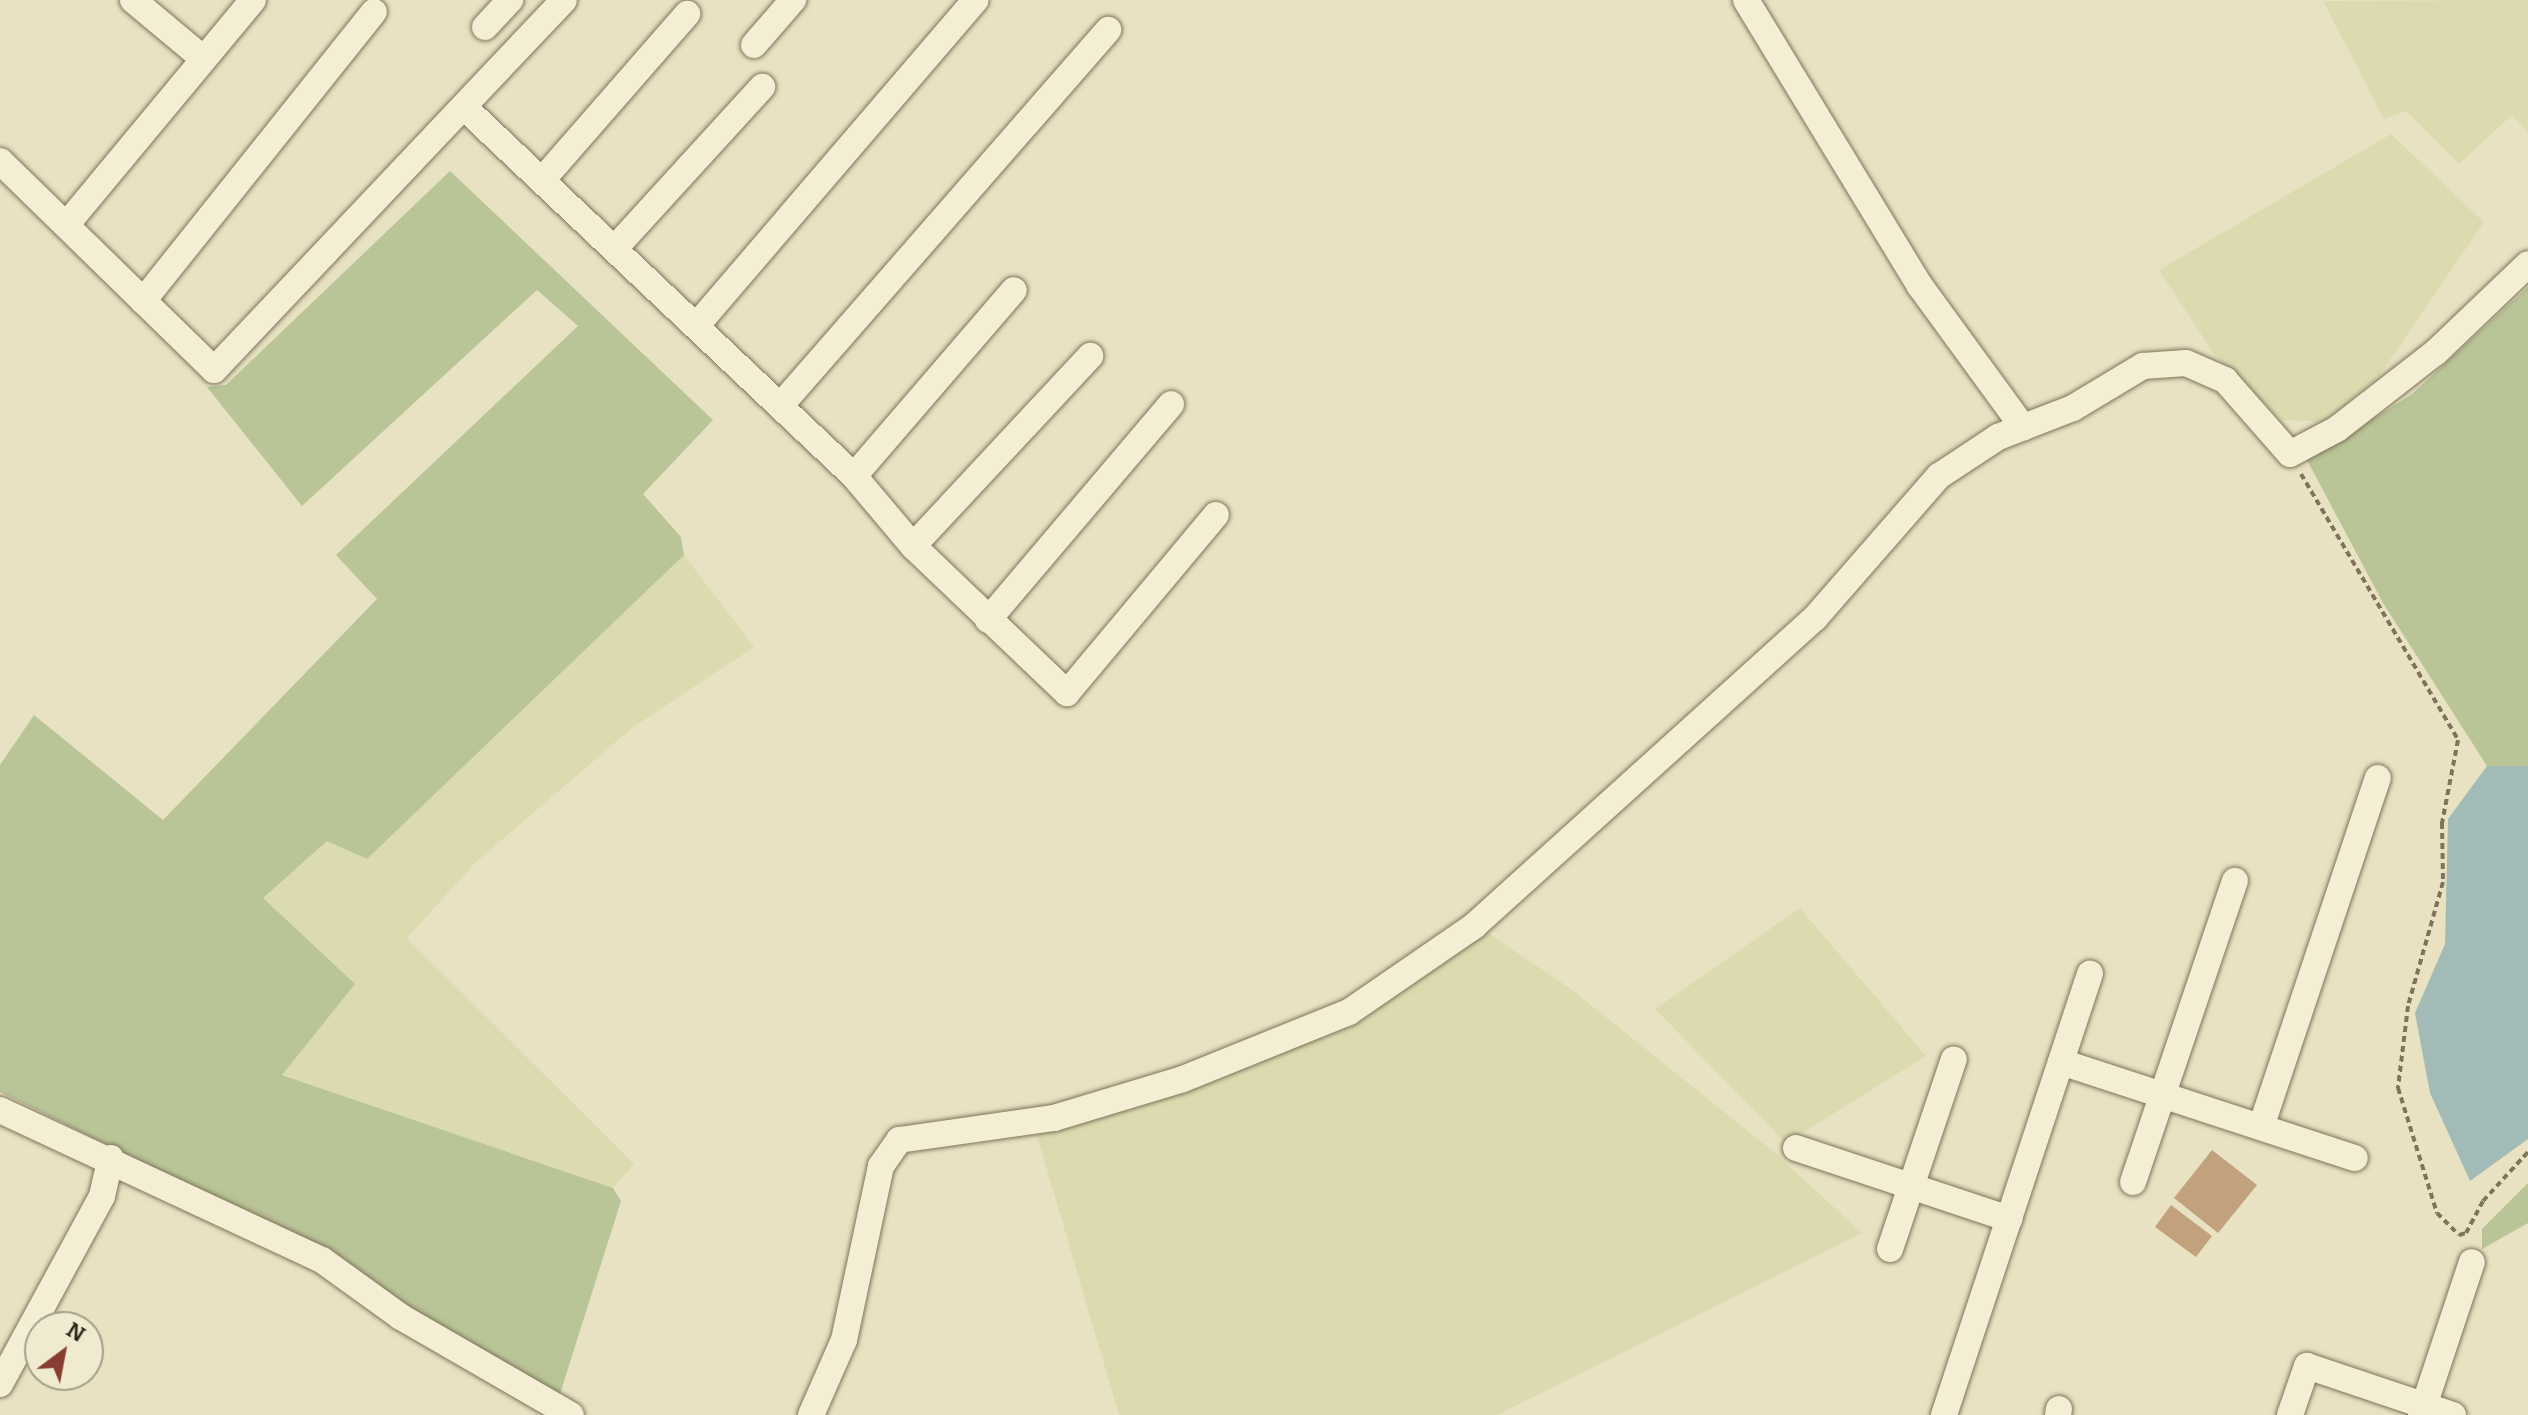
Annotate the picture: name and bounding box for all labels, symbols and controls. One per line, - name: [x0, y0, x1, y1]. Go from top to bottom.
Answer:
- north arrow: [24, 1311, 104, 1391]
- text: N: [62, 1316, 90, 1348]

